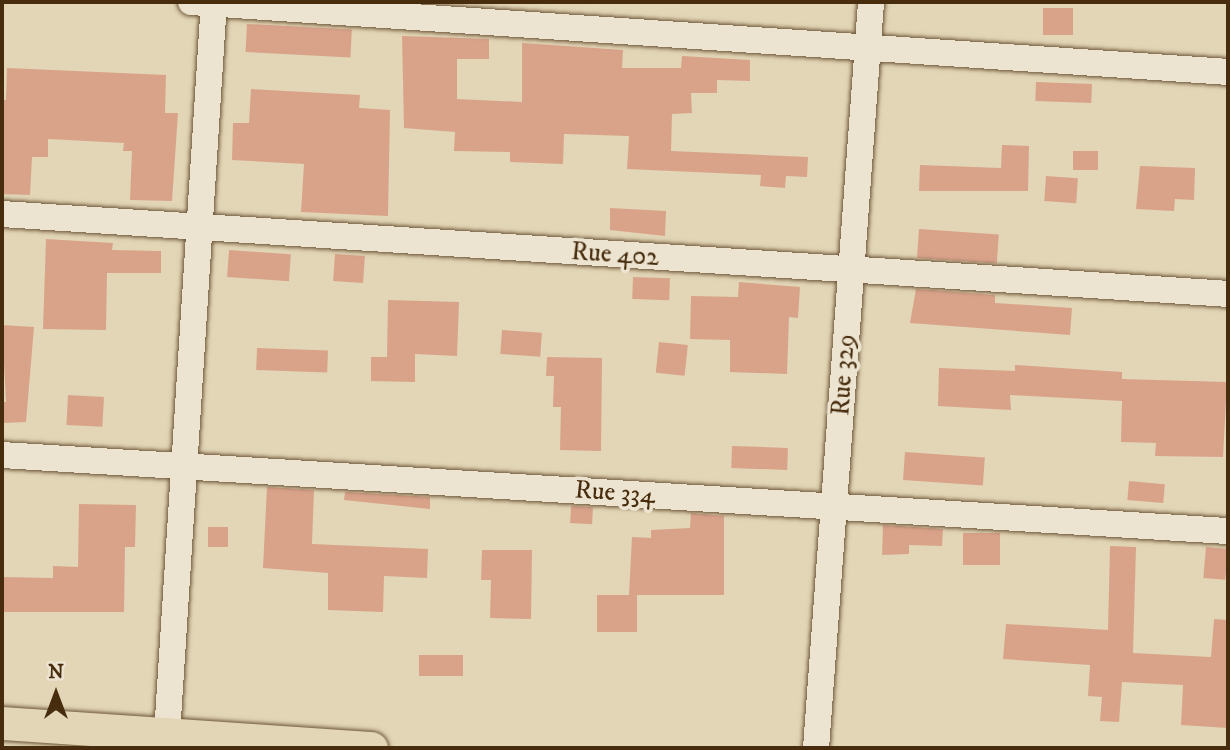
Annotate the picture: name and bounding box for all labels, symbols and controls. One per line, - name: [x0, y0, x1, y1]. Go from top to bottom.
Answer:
- street label: Rue 402: [570, 236, 660, 274]
- street label: Rue 329: [826, 333, 862, 417]
- street label: Rue 334: [574, 475, 656, 511]
- north arrow: [21, 659, 91, 729]
- text: N: [48, 661, 64, 684]

